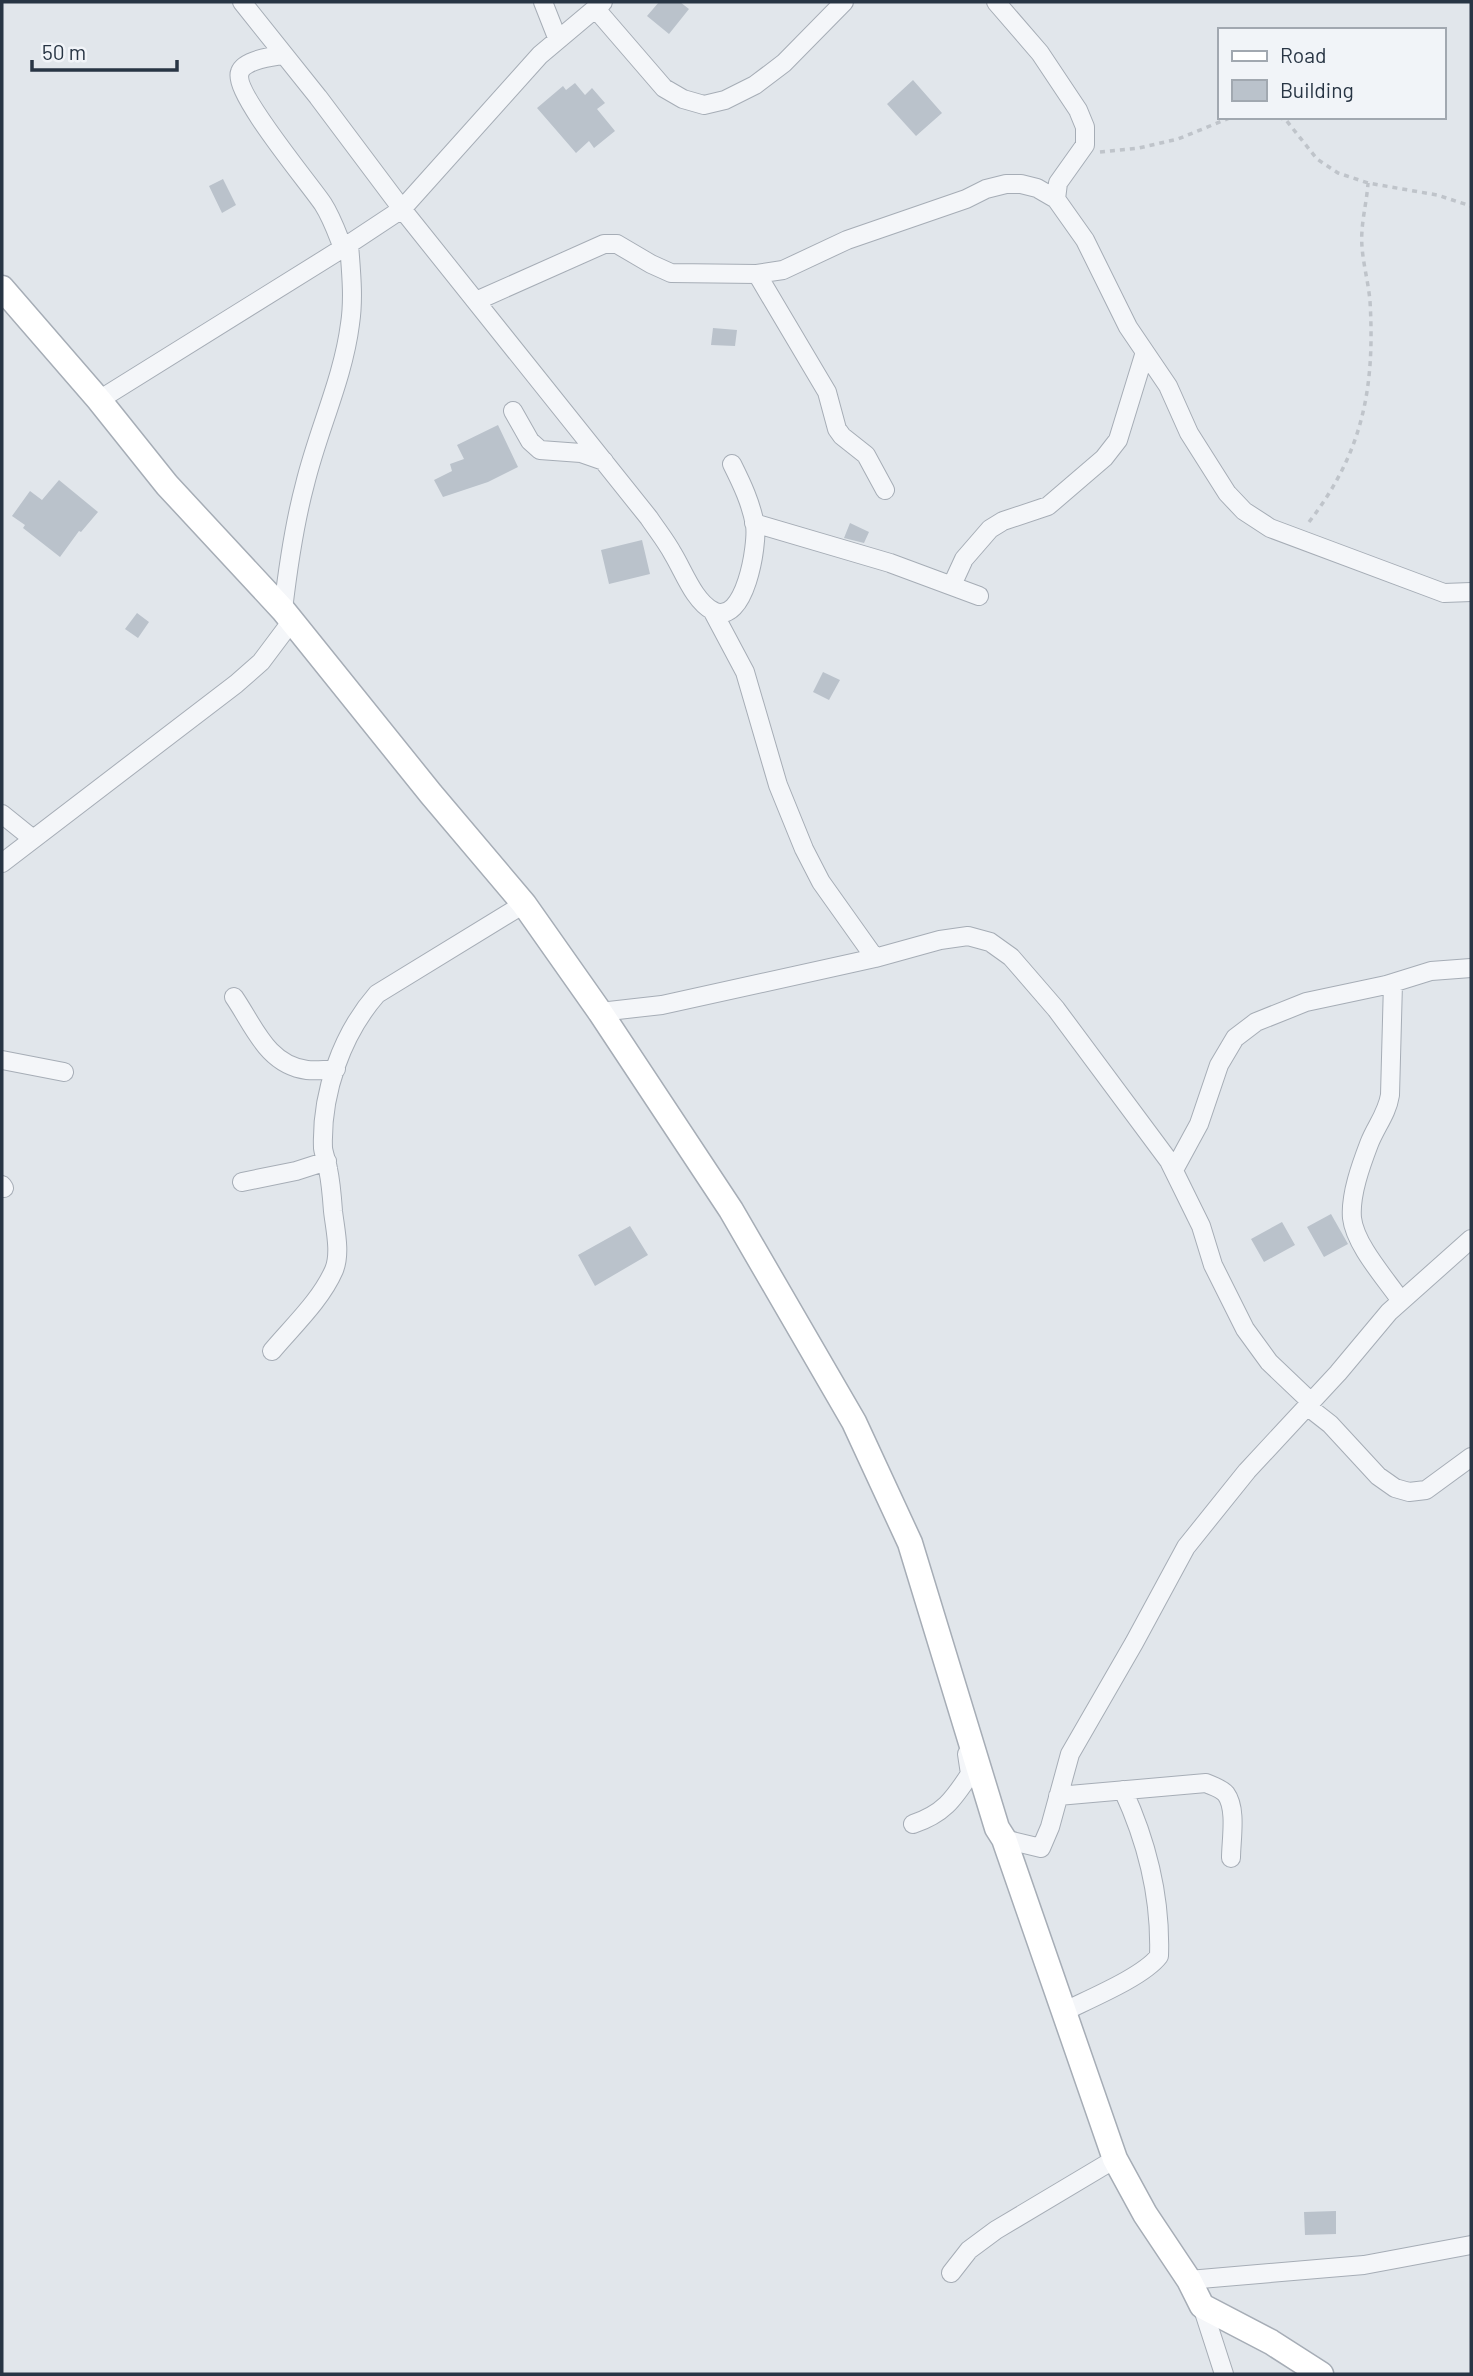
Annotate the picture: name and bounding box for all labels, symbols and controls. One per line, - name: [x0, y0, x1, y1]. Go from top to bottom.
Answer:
- scale bar: [32, 28, 177, 72]
- legend: [1218, 28, 1445, 119]
- text: 50 m: [42, 39, 86, 64]
- text: Road: [1280, 42, 1326, 67]
- text: Building: [1280, 77, 1354, 102]

